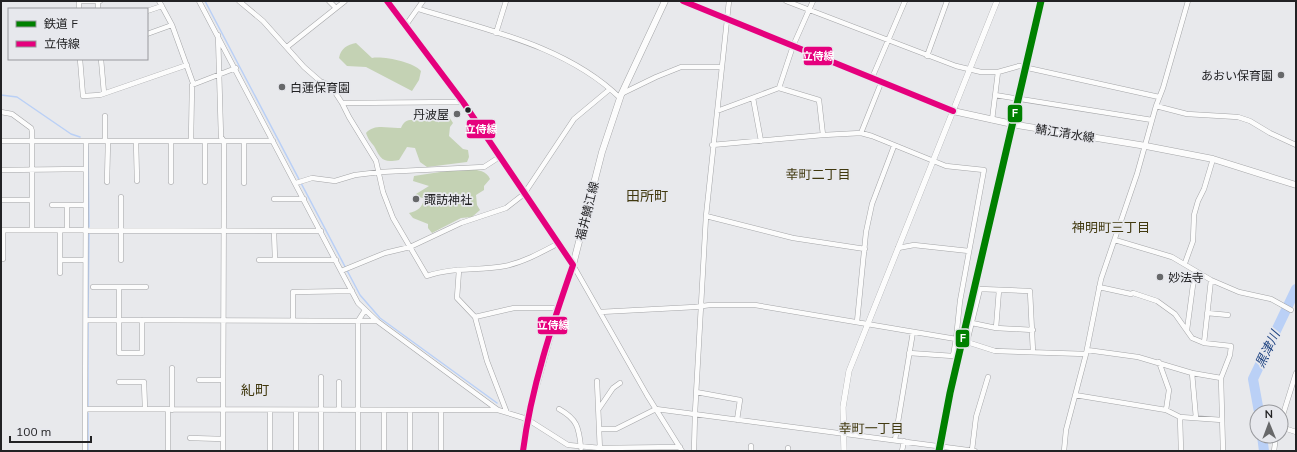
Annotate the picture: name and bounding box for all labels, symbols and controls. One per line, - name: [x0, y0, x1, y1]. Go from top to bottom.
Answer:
- legend: [8, 8, 148, 60]
- text: 鉄道 F: [44, 16, 78, 31]
- text: 立侍線: [44, 36, 80, 51]
- line badge: 立侍線: [803, 46, 833, 66]
- text: 立侍線: [802, 49, 835, 63]
- place label: あおい保育園: [1201, 68, 1273, 83]
- marker: あおい保育園: [1276, 70, 1286, 80]
- place label: 白蓮保育園: [290, 80, 350, 95]
- marker: 白蓮保育園: [277, 82, 287, 92]
- line badge: F: [1007, 104, 1023, 123]
- unlabelled marker: [463, 105, 473, 115]
- text: F: [1012, 106, 1018, 120]
- place label: 丹波屋: [413, 107, 449, 122]
- marker: 丹波屋: [452, 109, 462, 119]
- line badge: 立侍線: [466, 119, 496, 139]
- street label: 鯖江清水線: [1034, 121, 1096, 145]
- text: 立侍線: [465, 122, 498, 136]
- district label: 幸町二丁目: [785, 166, 851, 182]
- street label: 福井鯖江線: [572, 180, 602, 242]
- district label: 田所町: [626, 187, 668, 205]
- place label: 諏訪神社: [424, 192, 472, 207]
- marker: 諏訪神社: [411, 194, 421, 204]
- district label: 神明町三丁目: [1072, 219, 1150, 235]
- place label: 妙法寺: [1168, 270, 1204, 285]
- marker: 妙法寺: [1155, 272, 1165, 282]
- line badge: 立侍線: [537, 316, 568, 335]
- text: 立侍線: [537, 318, 570, 332]
- water label: 黒津川: [1251, 326, 1284, 370]
- line badge: F: [955, 329, 970, 348]
- text: F: [960, 331, 966, 345]
- district label: 糺町: [241, 381, 269, 399]
- north arrow: [1249, 404, 1289, 444]
- text: N: [1265, 407, 1273, 421]
- scale bar: [10, 418, 91, 444]
- district label: 幸町一丁目: [838, 420, 904, 436]
- text: 100 m: [16, 424, 51, 439]

